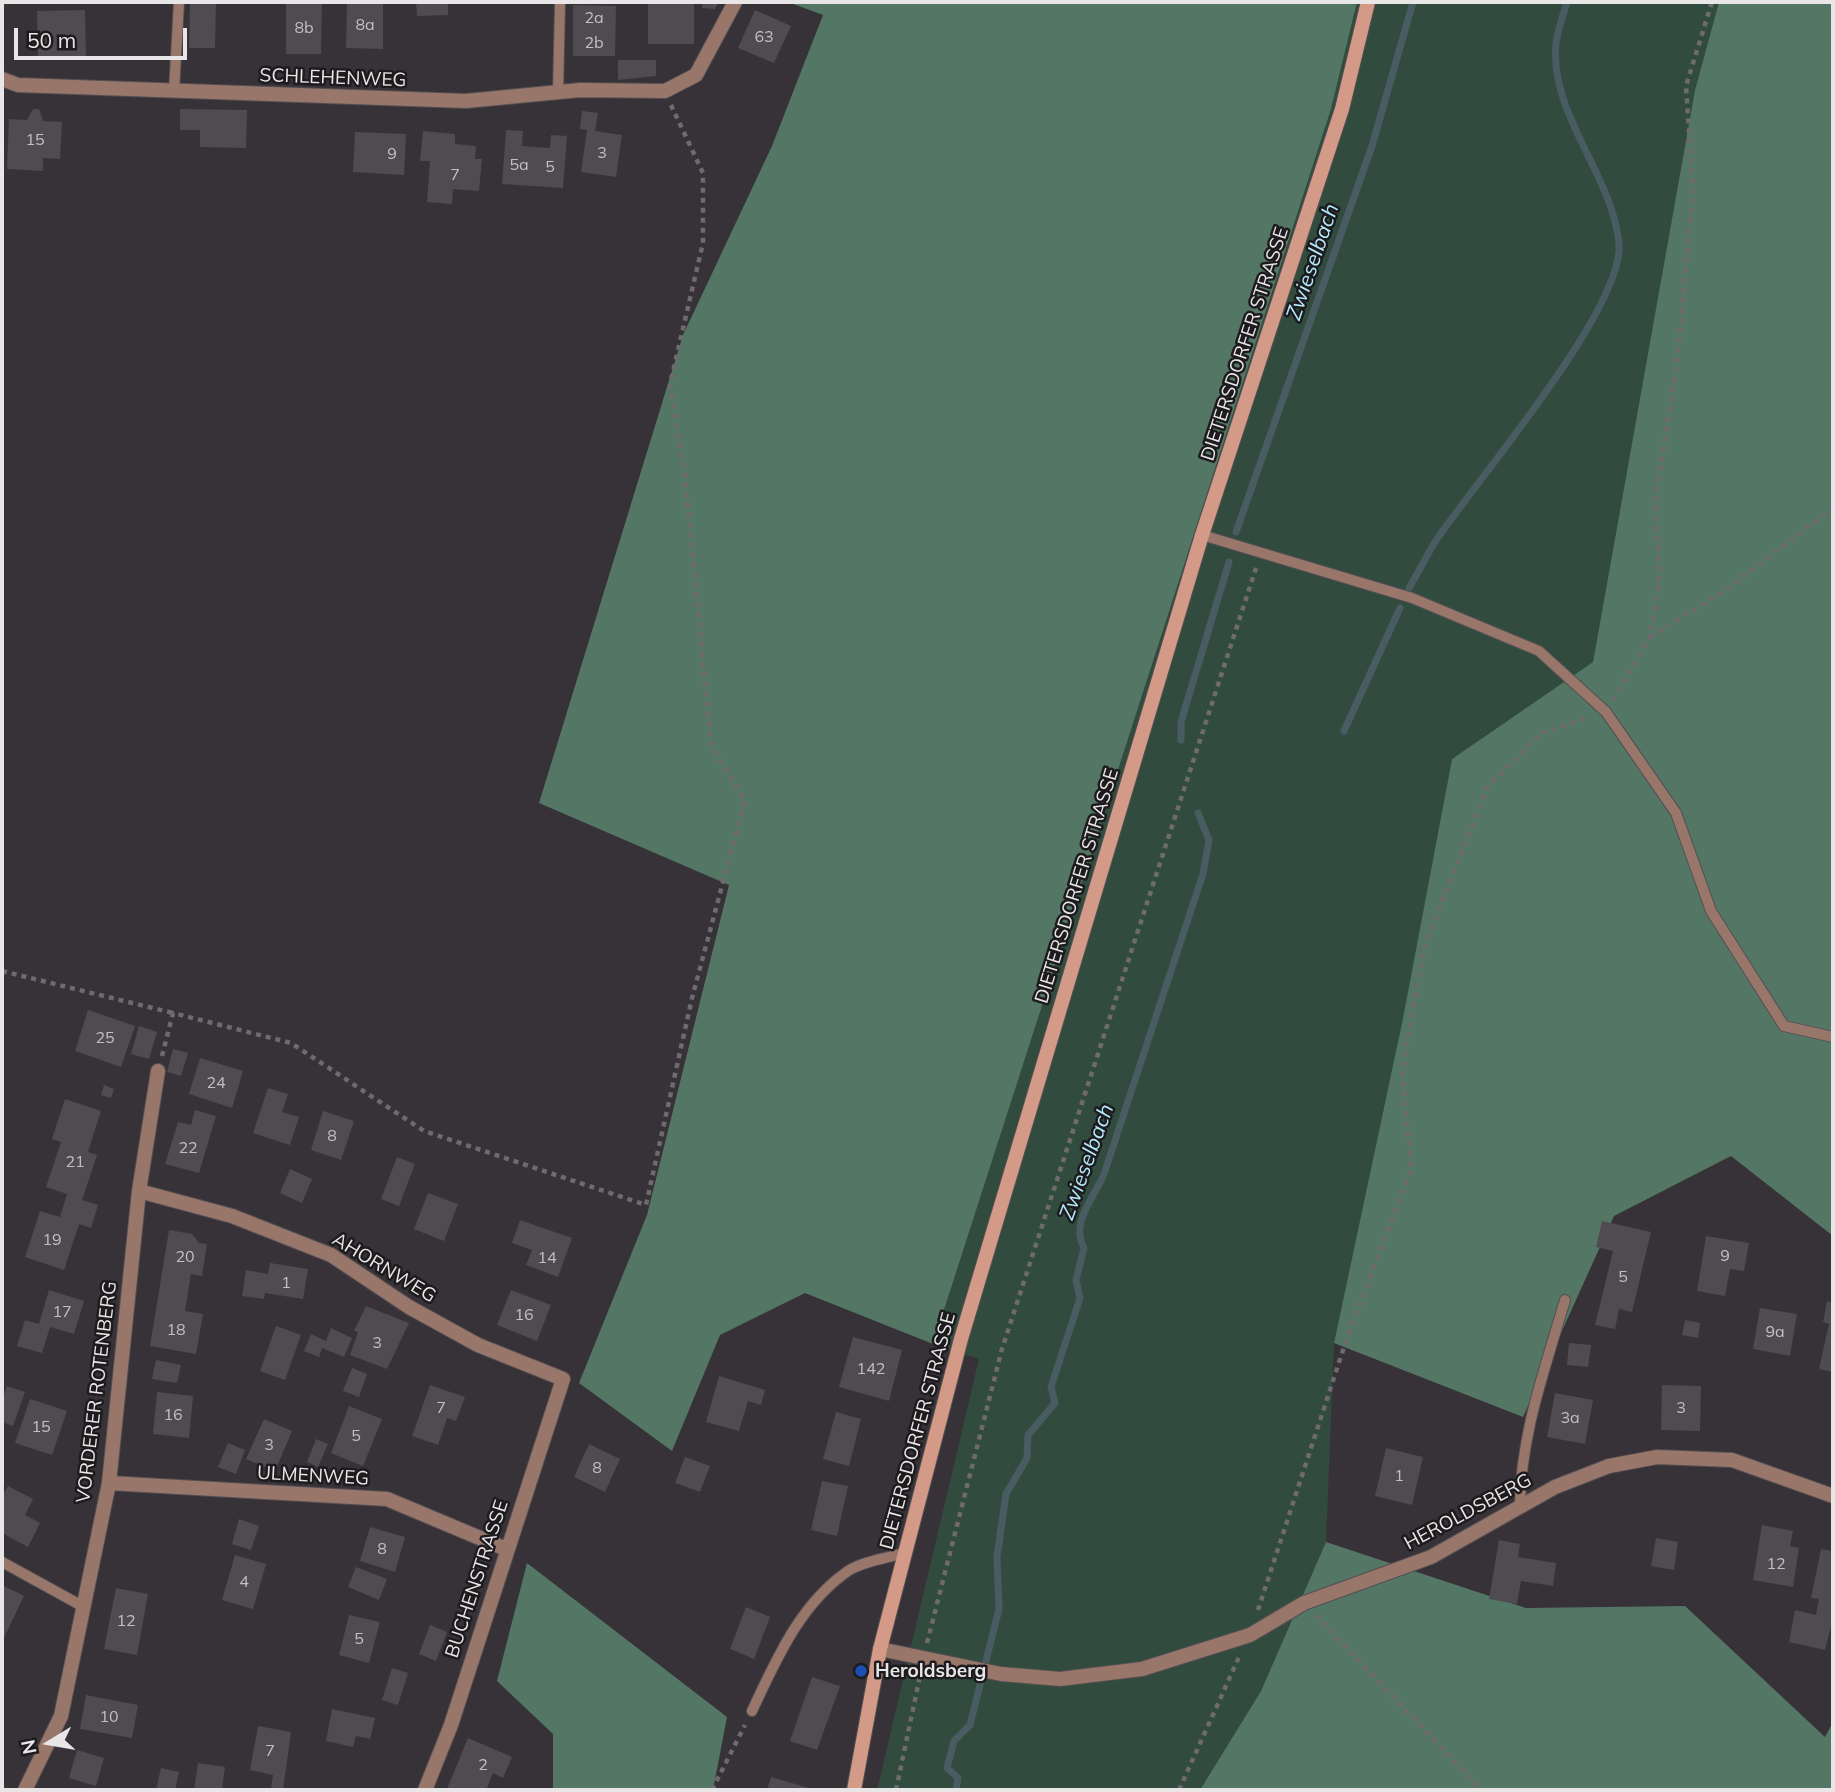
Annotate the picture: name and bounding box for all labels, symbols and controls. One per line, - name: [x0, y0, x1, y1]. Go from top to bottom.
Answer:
- house number: 2a: [584, 8, 604, 28]
- scale bar: [18, 14, 191, 58]
- house number: 8a: [355, 15, 375, 35]
- house number: 8b: [294, 18, 314, 38]
- text: 50 m: [27, 27, 76, 53]
- house number: 63: [754, 27, 774, 47]
- house number: 2b: [584, 33, 604, 53]
- street label: SCHLEHENWEG: [259, 64, 407, 92]
- house number: 15: [25, 130, 45, 150]
- house number: 3: [597, 143, 607, 163]
- house number: 9: [387, 144, 397, 164]
- house number: 5a: [509, 155, 529, 175]
- house number: 5: [545, 157, 555, 177]
- house number: 7: [450, 165, 460, 185]
- water label: Zwieselbach: [1281, 201, 1345, 323]
- street label: DIETERSDORFER STRASSE: [1196, 224, 1294, 464]
- street label: DIETERSDORFER STRASSE: [1030, 766, 1124, 1006]
- house number: 25: [95, 1028, 115, 1048]
- house number: 24: [206, 1073, 226, 1093]
- water label: Zwieselbach: [1054, 1101, 1120, 1223]
- house number: 8: [327, 1126, 337, 1146]
- house number: 22: [178, 1138, 198, 1158]
- house number: 21: [65, 1152, 85, 1172]
- street label: AHORNWEG: [328, 1228, 440, 1308]
- house number: 19: [42, 1230, 62, 1250]
- house number: 9: [1720, 1246, 1730, 1266]
- house number: 20: [175, 1247, 195, 1267]
- house number: 14: [537, 1248, 557, 1268]
- house number: 5: [1618, 1267, 1628, 1287]
- house number: 1: [281, 1273, 291, 1293]
- street label: VORDERER ROTENBERG: [72, 1280, 122, 1504]
- house number: 17: [52, 1302, 72, 1322]
- house number: 16: [514, 1305, 534, 1325]
- street label: DIETERSDORFER STRASSE: [875, 1310, 961, 1552]
- house number: 18: [166, 1320, 186, 1340]
- house number: 9a: [1765, 1322, 1785, 1342]
- house number: 3: [372, 1333, 382, 1353]
- house number: 142: [857, 1359, 885, 1379]
- house number: 7: [436, 1398, 446, 1418]
- house number: 3: [1676, 1398, 1686, 1418]
- house number: 16: [163, 1405, 183, 1425]
- house number: 3a: [1560, 1408, 1580, 1428]
- house number: 15: [31, 1417, 51, 1437]
- house number: 5: [351, 1426, 361, 1446]
- house number: 3: [264, 1435, 274, 1455]
- house number: 8: [592, 1458, 602, 1478]
- street label: ULMENWEG: [256, 1462, 370, 1490]
- house number: 1: [1394, 1466, 1404, 1486]
- street label: HEROLDSBERG: [1400, 1469, 1536, 1555]
- street label: BUCHENSTRASSE: [441, 1497, 513, 1661]
- house number: 8: [377, 1539, 387, 1559]
- house number: 12: [1766, 1554, 1786, 1574]
- house number: 4: [239, 1572, 249, 1592]
- house number: 12: [116, 1611, 136, 1631]
- house number: 5: [354, 1629, 364, 1649]
- place label: Heroldsberg: [875, 1660, 986, 1682]
- marker: Heroldsberg: [853, 1663, 869, 1679]
- house number: 10: [99, 1707, 119, 1727]
- north arrow: [14, 1708, 84, 1778]
- text: N: [15, 1738, 42, 1756]
- house number: 7: [265, 1741, 275, 1761]
- house number: 2: [478, 1755, 488, 1775]

